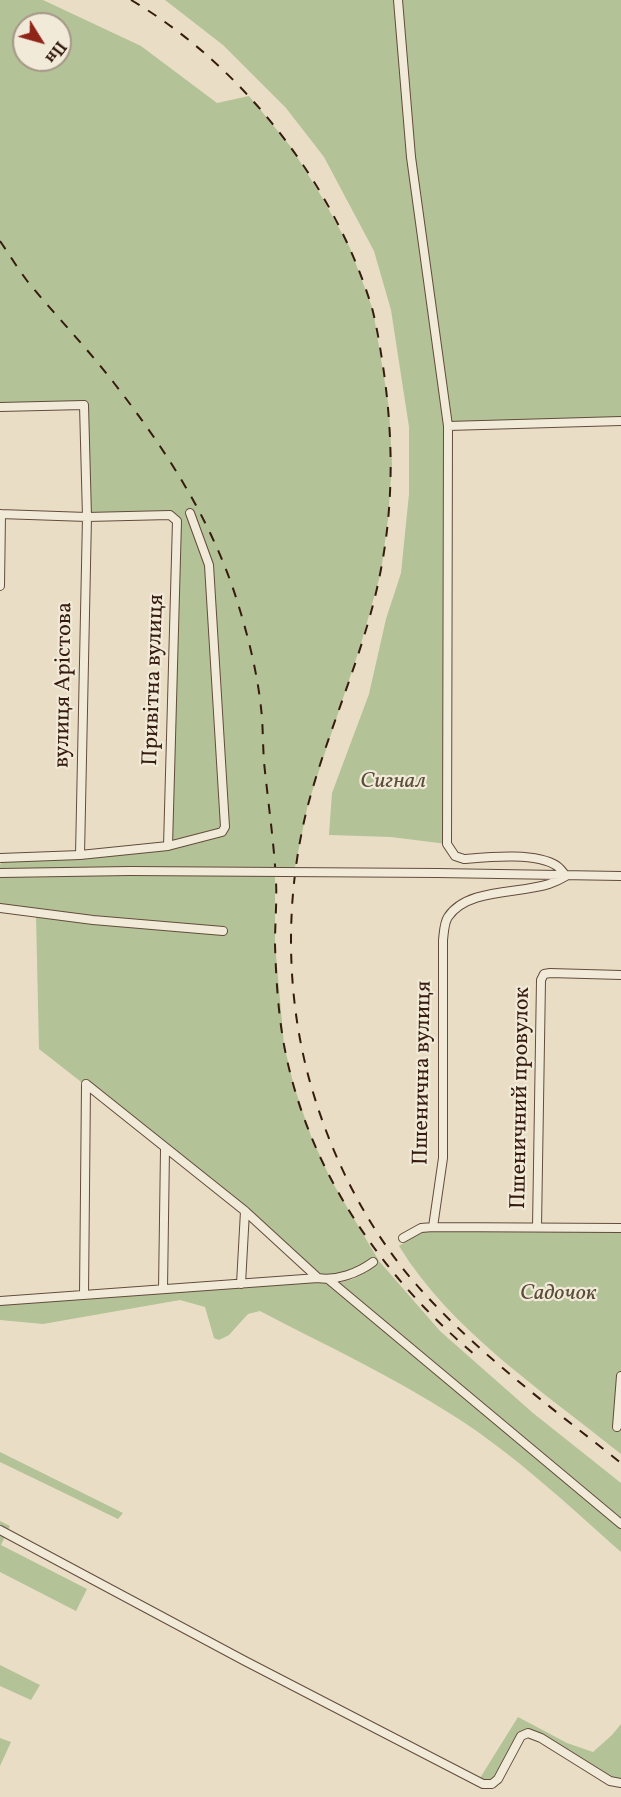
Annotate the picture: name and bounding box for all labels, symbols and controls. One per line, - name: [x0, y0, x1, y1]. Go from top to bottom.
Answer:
- north arrow: [12, 12, 72, 72]
- text: Пн: [39, 36, 70, 67]
- street label: Привітна вулиця: [139, 594, 171, 766]
- street label: вулиця Арістова: [50, 602, 80, 768]
- park label: Сигнал: [360, 770, 426, 796]
- street label: Пшенична вулиця: [409, 981, 439, 1165]
- street label: Пшеничний провулок: [507, 987, 537, 1209]
- park label: Садочок: [520, 1282, 596, 1308]

